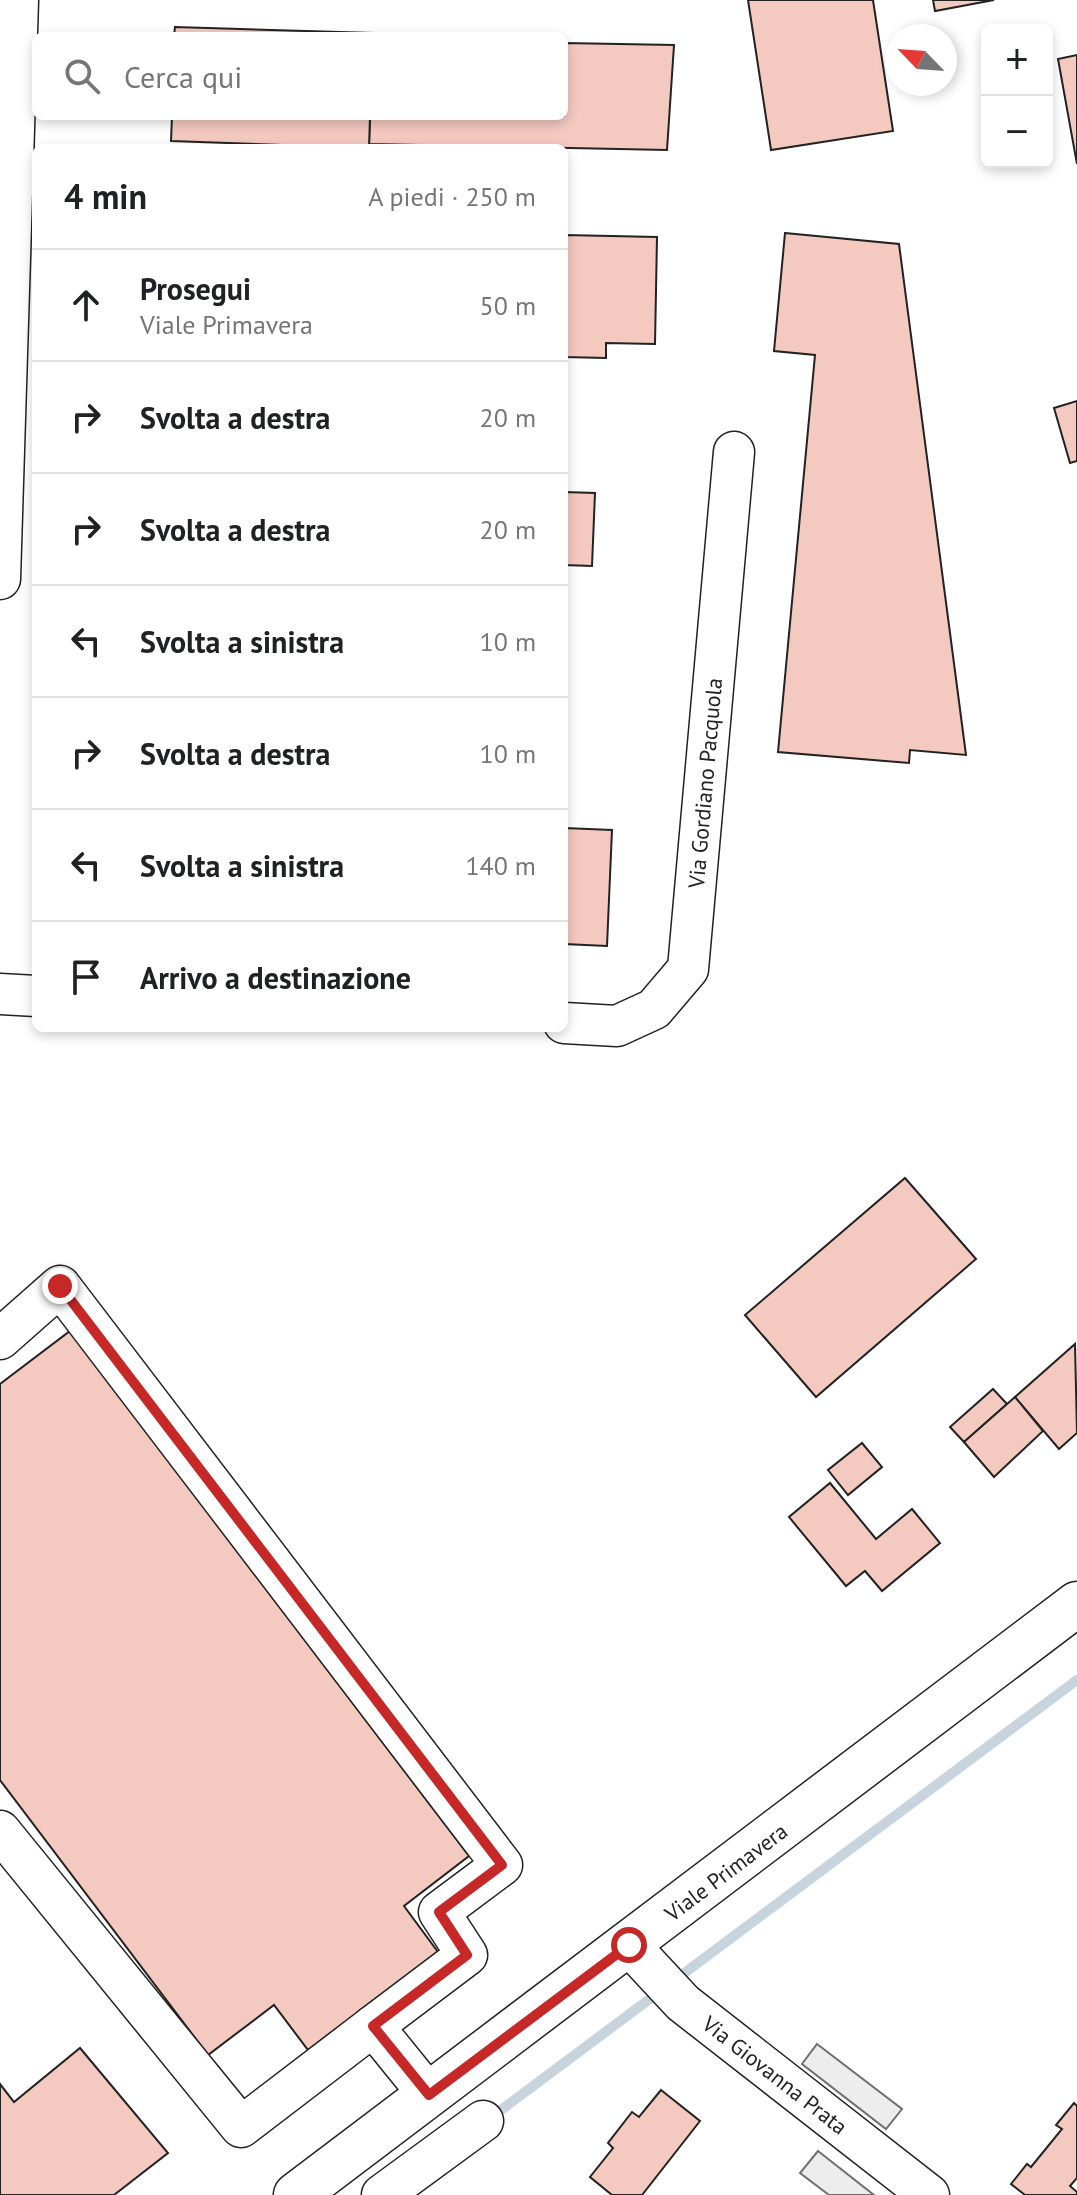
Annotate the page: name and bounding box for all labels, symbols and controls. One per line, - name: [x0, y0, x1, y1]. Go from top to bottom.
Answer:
- north arrow: [885, 24, 957, 96]
- map controls: [981, 24, 1053, 168]
- button: +: [981, 24, 1053, 96]
- search box: [32, 32, 568, 120]
- icon: search: [60, 54, 104, 98]
- text: Cerca qui: [124, 57, 242, 96]
- button: −: [981, 96, 1053, 168]
- text: 4 min: [64, 174, 147, 218]
- text: A piedi · 250 m: [368, 180, 536, 213]
- text: Prosegui: [140, 269, 251, 308]
- icon: ahead: [64, 283, 108, 327]
- text: 50 m: [480, 289, 536, 322]
- text: Viale Primavera: [140, 308, 313, 341]
- icon: right: [64, 395, 108, 439]
- text: Svolta a destra: [140, 398, 330, 437]
- text: 20 m: [480, 401, 536, 434]
- icon: right: [64, 507, 108, 551]
- text: Svolta a destra: [140, 510, 330, 549]
- text: 20 m: [480, 513, 536, 546]
- icon: left: [64, 619, 108, 663]
- text: Svolta a sinistra: [140, 622, 344, 661]
- text: 10 m: [480, 625, 536, 658]
- street label: Via Gordiano Pacquola: [682, 677, 728, 890]
- icon: right: [64, 731, 108, 775]
- text: Svolta a destra: [140, 734, 330, 773]
- text: 10 m: [480, 737, 536, 770]
- icon: left: [64, 843, 108, 887]
- text: Svolta a sinistra: [140, 846, 344, 885]
- text: 140 m: [465, 849, 536, 882]
- icon: arrive: [64, 955, 108, 999]
- text: Arrivo a destinazione: [140, 958, 411, 997]
- route end: [42, 1268, 78, 1304]
- street label: Viale Primavera: [658, 1817, 793, 1928]
- route start: [611, 1927, 647, 1963]
- street label: Via Giovanna Prata: [696, 2009, 853, 2140]

